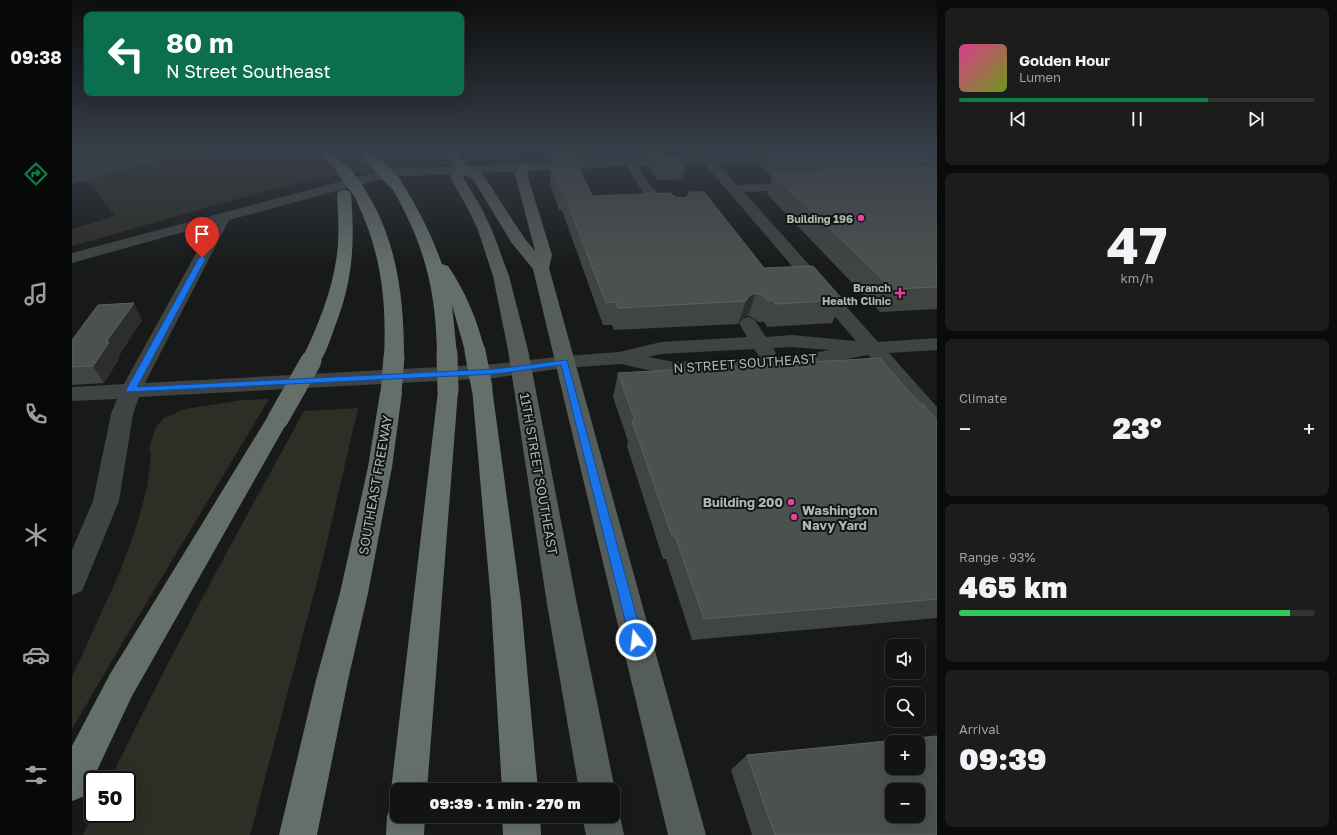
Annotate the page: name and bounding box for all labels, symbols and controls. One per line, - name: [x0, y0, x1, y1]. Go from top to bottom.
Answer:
- text: 80 m: [166, 26, 234, 59]
- icon: left: [100, 28, 152, 80]
- text: 09:38: [10, 46, 62, 68]
- text: Golden Hour: [1019, 51, 1110, 69]
- text: N Street Southeast: [166, 60, 331, 82]
- text: Lumen: [1019, 69, 1061, 85]
- icon: previous: [1007, 108, 1029, 130]
- icon: pause: [1126, 108, 1148, 130]
- icon: next: [1245, 108, 1267, 130]
- icon: directions: [22, 160, 50, 188]
- place label: Building 196: [786, 212, 853, 225]
- marker: Building 196: [856, 213, 866, 223]
- text: 47: [1107, 213, 1167, 275]
- pin: [185, 217, 219, 258]
- icon: arrive: [191, 223, 213, 245]
- text: km/h: [1120, 270, 1154, 286]
- icon: music: [22, 280, 50, 308]
- place label: Branch Health Clinic: [822, 281, 892, 307]
- marker: Branch Health Clinic: [894, 287, 906, 299]
- street label: N STREET SOUTHEAST: [673, 350, 817, 376]
- text: Climate: [959, 390, 1007, 406]
- street label: 11TH STREET SOUTHEAST: [517, 392, 561, 556]
- icon: phone: [22, 400, 50, 428]
- text: 23°: [1112, 410, 1162, 446]
- street label: SOUTHEAST FREEWAY: [355, 413, 395, 556]
- text: −: [959, 415, 971, 442]
- text: +: [1303, 415, 1315, 442]
- place label: Building 200: [703, 494, 783, 510]
- marker: Building 200: [786, 497, 796, 507]
- place label: Washington Navy Yard: [802, 502, 877, 533]
- marker: Washington Navy Yard: [789, 512, 799, 522]
- icon: climate: [22, 521, 50, 549]
- text: Range · 93%: [959, 549, 1035, 565]
- text: 465 km: [959, 569, 1067, 605]
- position arrow: [615, 619, 657, 661]
- map controls: [885, 639, 925, 823]
- button: sound: [885, 639, 925, 679]
- icon: car: [22, 641, 50, 669]
- button: search: [885, 687, 925, 727]
- text: Arrival: [959, 721, 1000, 737]
- button: +: [885, 735, 925, 775]
- text: 09:39: [959, 741, 1047, 777]
- icon: filters: [22, 761, 50, 789]
- speed limit sign: 50: [84, 771, 136, 823]
- button: −: [885, 783, 925, 823]
- text: 09:39 · 1 min · 270 m: [429, 794, 581, 812]

